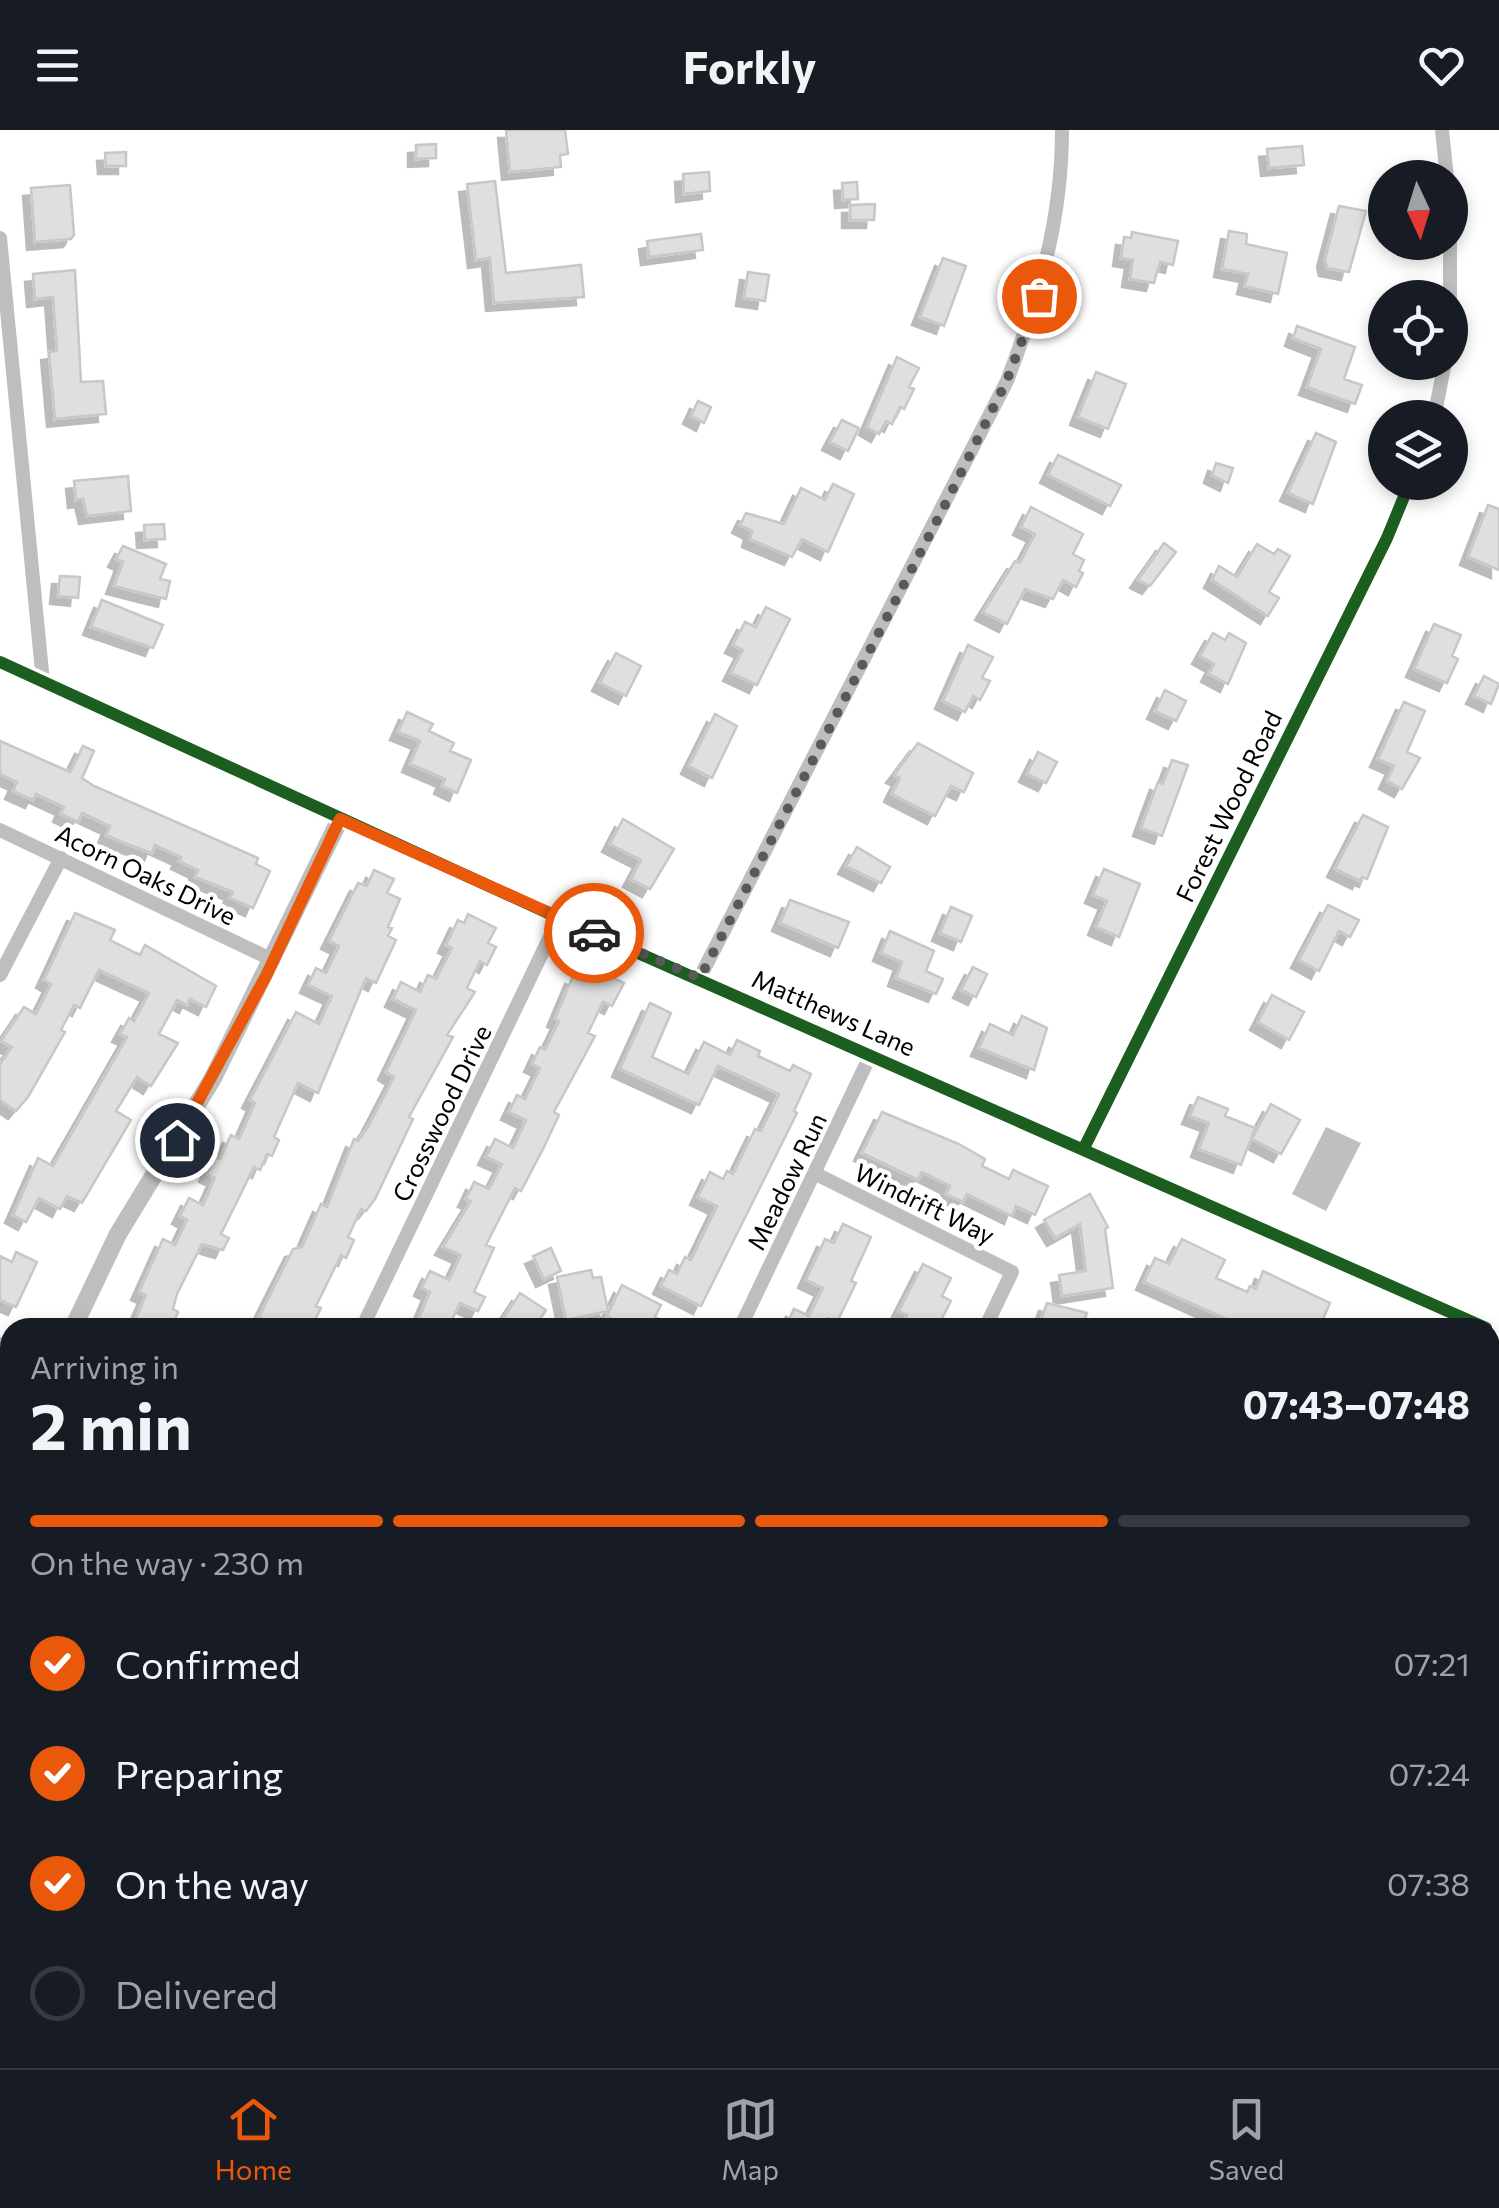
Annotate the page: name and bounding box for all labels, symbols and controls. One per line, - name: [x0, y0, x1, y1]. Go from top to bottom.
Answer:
- icon: menu: [30, 38, 85, 93]
- text: Forkly: [683, 38, 816, 93]
- icon: heart: [1414, 38, 1469, 93]
- north arrow: [1368, 160, 1468, 260]
- map controls: [1368, 160, 1468, 500]
- pin: [997, 254, 1082, 339]
- icon: bag: [1012, 269, 1067, 324]
- button: locate: [1368, 280, 1468, 380]
- button: layers: [1368, 400, 1468, 500]
- street label: Forest Wood Road: [1169, 705, 1287, 907]
- street label: Acorn Oaks Drive: [51, 817, 241, 931]
- courier: [544, 883, 644, 983]
- icon: car: [567, 906, 622, 961]
- street label: Matthews Lane: [748, 963, 920, 1061]
- street label: Crosswood Drive: [385, 1020, 497, 1206]
- pin: [135, 1098, 220, 1183]
- street label: Meadow Run: [740, 1108, 832, 1254]
- icon: home: [150, 1113, 205, 1168]
- street label: Windrift Way: [850, 1156, 1000, 1250]
- text: Arriving in: [30, 1346, 179, 1386]
- text: 07:43–07:48: [1243, 1380, 1470, 1427]
- text: 2 min: [30, 1384, 192, 1463]
- text: On the way · 230 m: [30, 1542, 304, 1582]
- icon: check: [30, 1636, 85, 1691]
- text: Confirmed: [115, 1640, 301, 1687]
- text: 07:21: [1393, 1643, 1470, 1683]
- icon: check: [30, 1746, 85, 1801]
- text: Preparing: [115, 1750, 283, 1797]
- text: 07:24: [1388, 1753, 1470, 1793]
- icon: check: [30, 1856, 85, 1911]
- text: On the way: [115, 1860, 309, 1907]
- text: 07:38: [1387, 1863, 1470, 1903]
- text: Delivered: [115, 1970, 278, 2017]
- tab: Home: [215, 2092, 292, 2186]
- tab: Map: [721, 2092, 779, 2186]
- tab: Saved: [1209, 2092, 1284, 2186]

